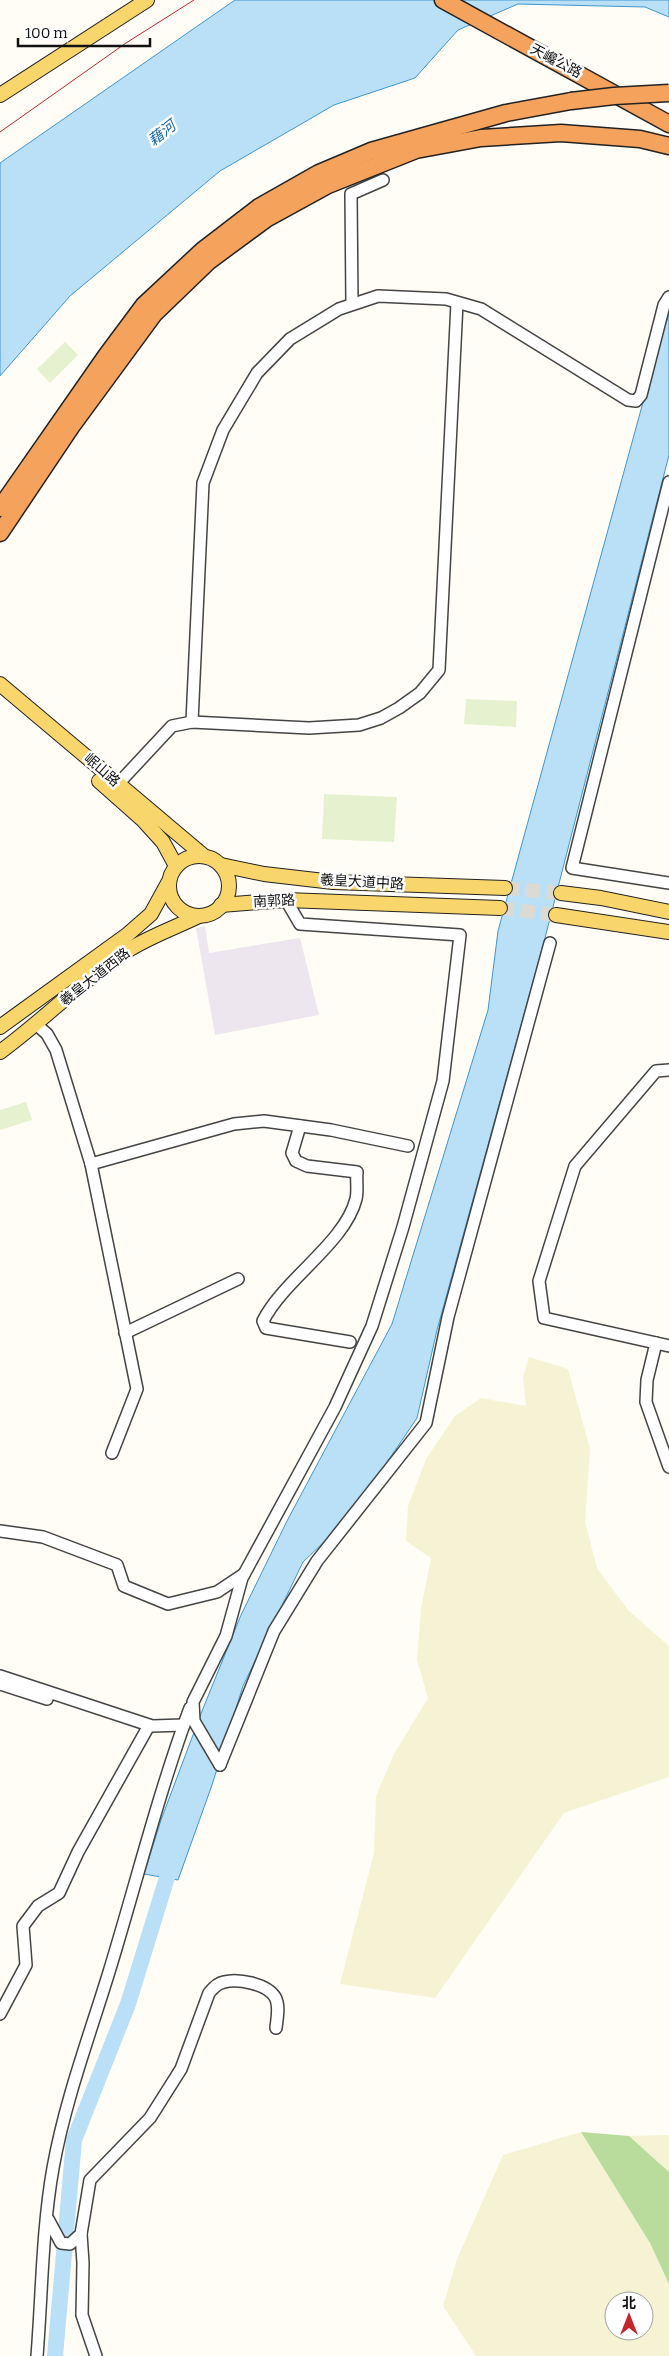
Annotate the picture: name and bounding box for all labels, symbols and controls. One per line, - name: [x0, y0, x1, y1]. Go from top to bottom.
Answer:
- scale bar: [18, 15, 150, 47]
- text: 100 m: [25, 24, 68, 42]
- street label: 天巉公路: [527, 40, 585, 82]
- water label: 藉河: [145, 115, 182, 149]
- street label: 岷山路: [81, 750, 123, 790]
- street label: 羲皇大道中路: [320, 871, 404, 893]
- street label: 南郭路: [253, 891, 295, 911]
- street label: 羲皇大道西路: [57, 944, 133, 1010]
- north arrow: [604, 2291, 654, 2341]
- text: 北: [622, 2295, 636, 2312]

